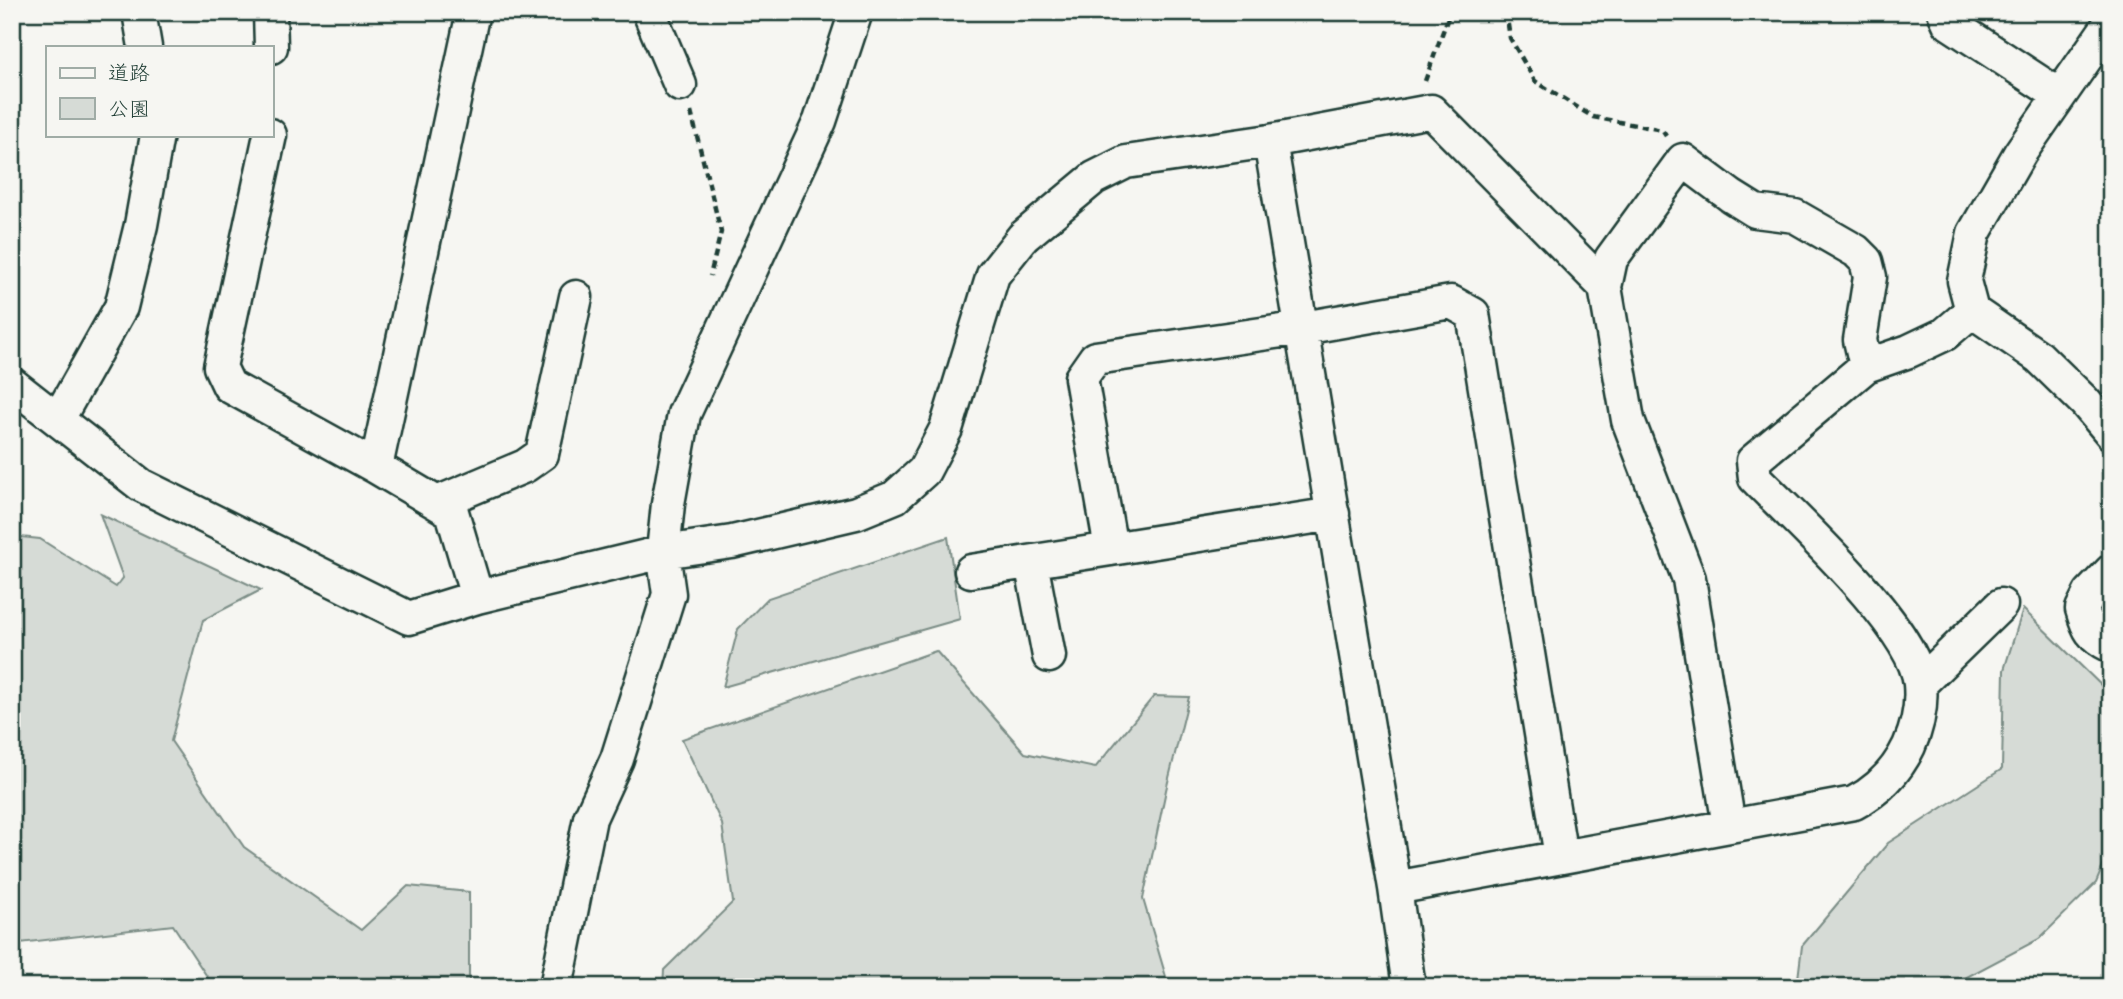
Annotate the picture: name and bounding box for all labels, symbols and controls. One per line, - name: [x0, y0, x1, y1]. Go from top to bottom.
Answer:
- legend: [46, 46, 273, 136]
- text: 道路: [108, 61, 150, 85]
- text: 公園: [108, 97, 150, 121]

